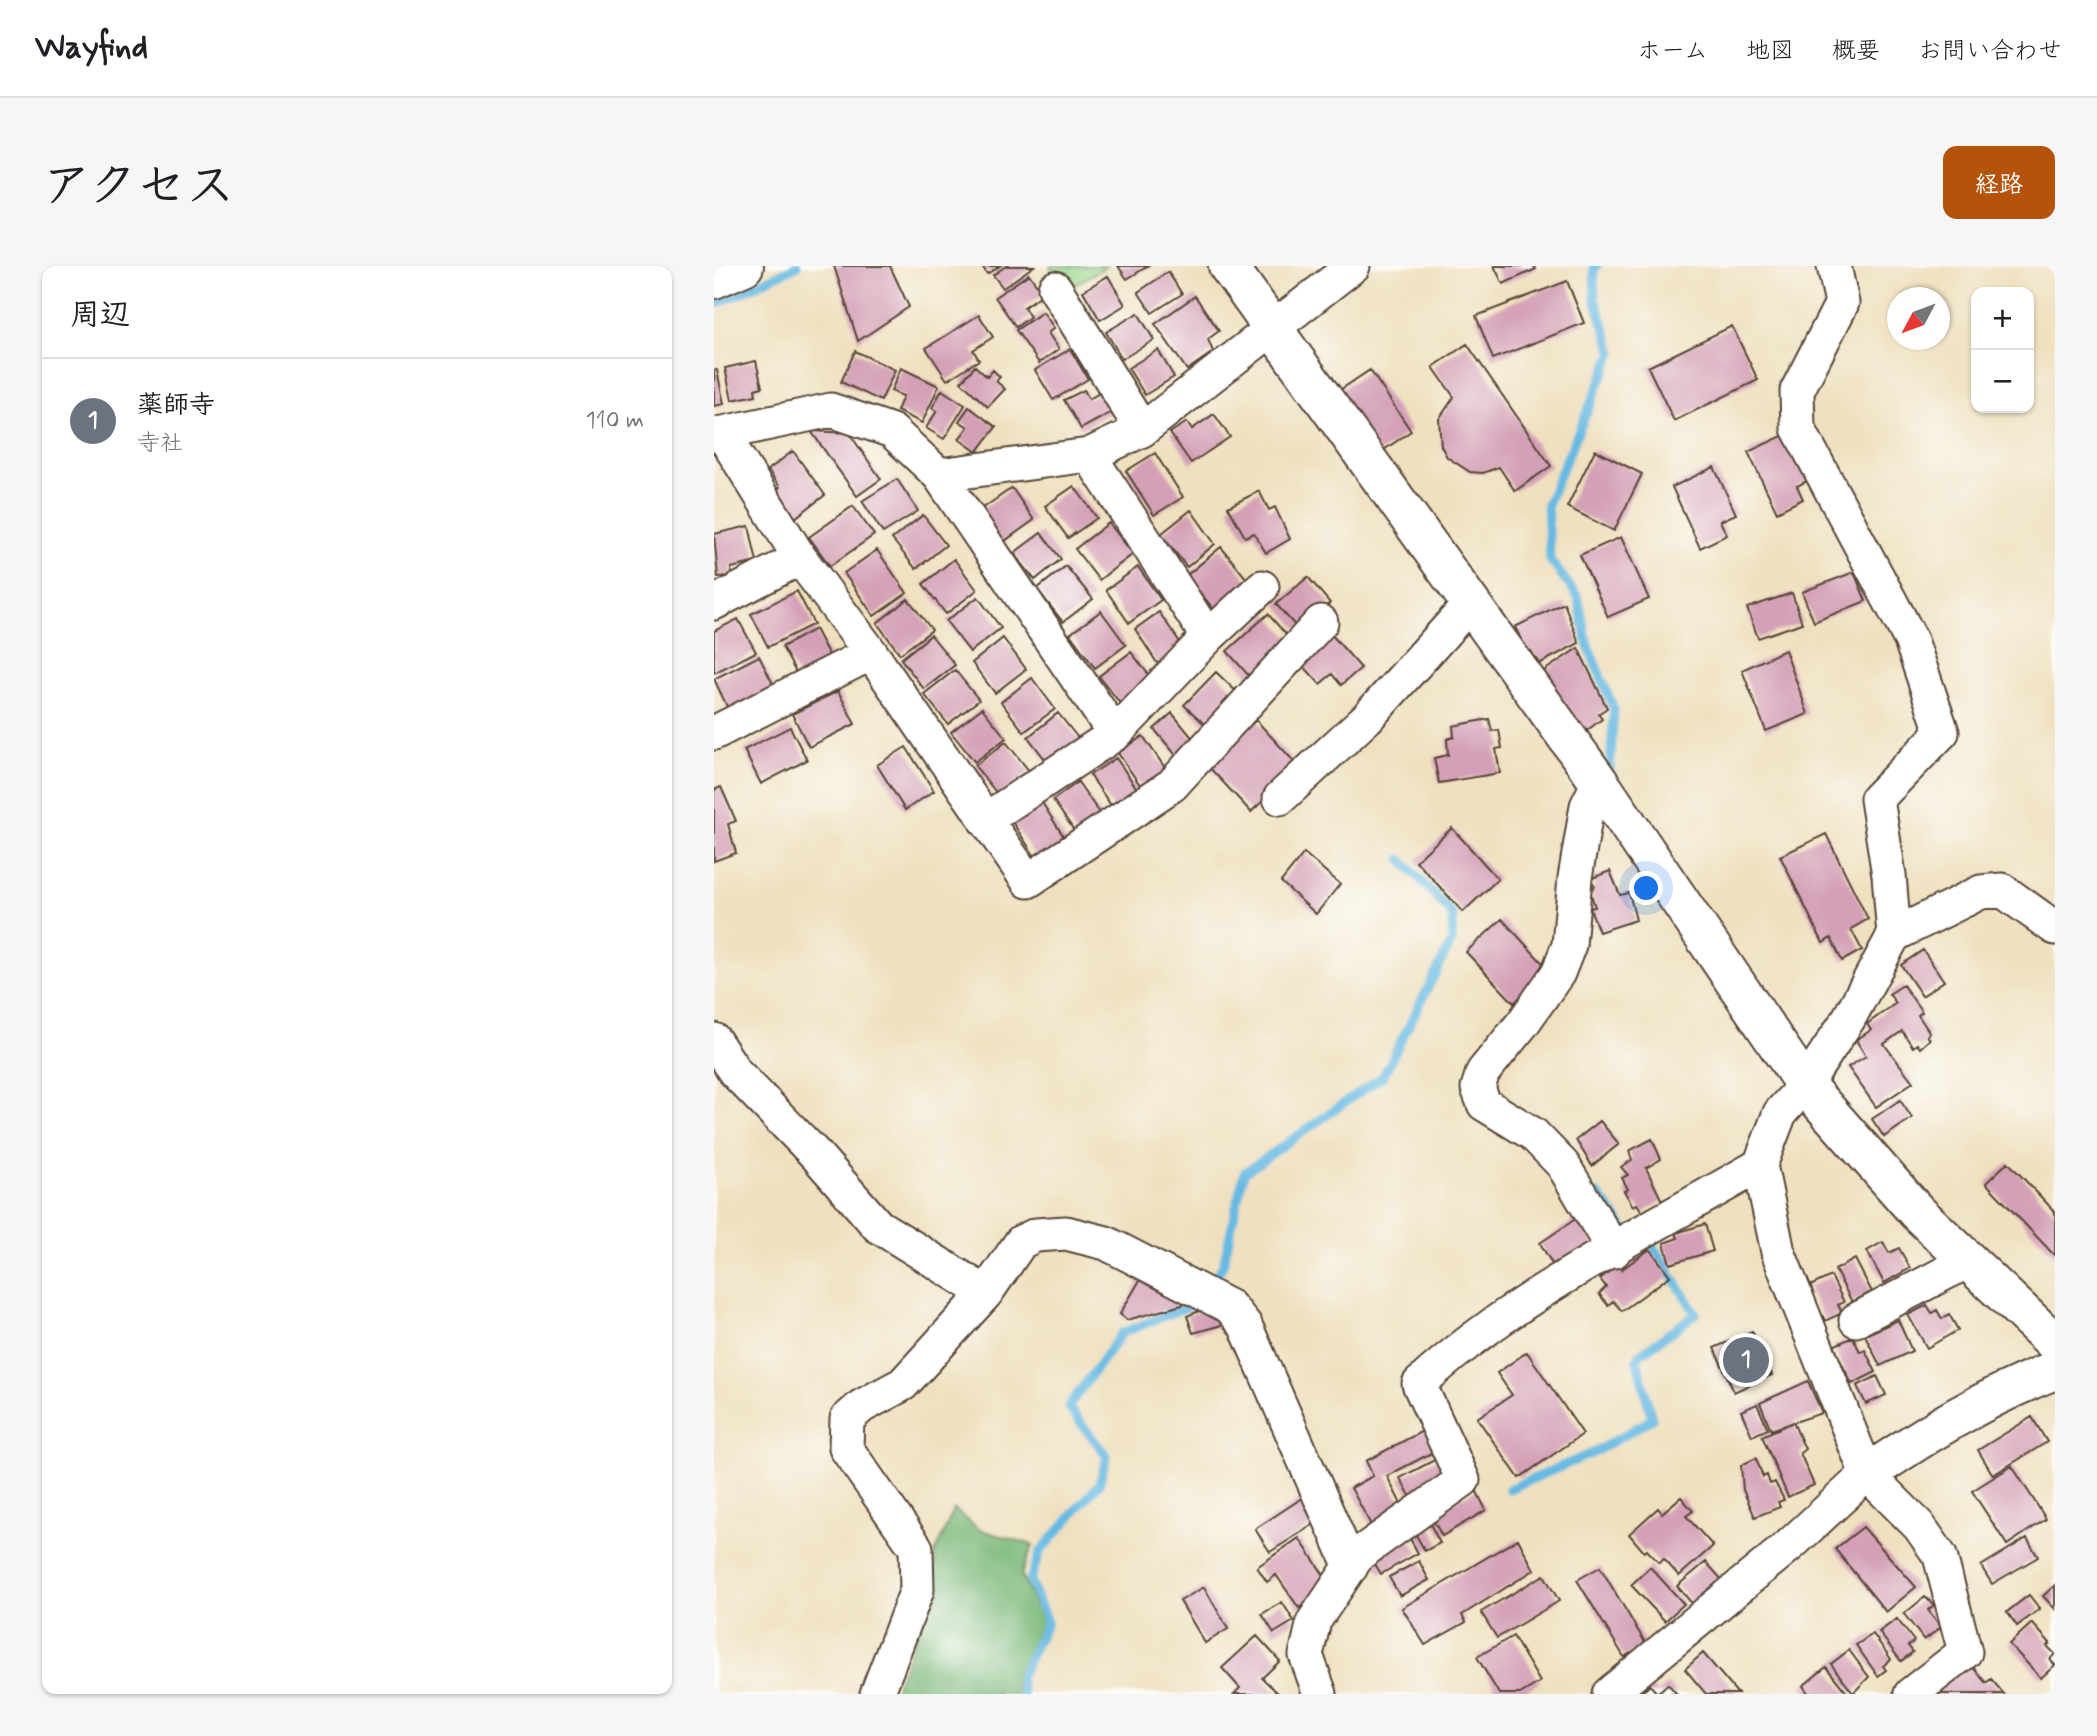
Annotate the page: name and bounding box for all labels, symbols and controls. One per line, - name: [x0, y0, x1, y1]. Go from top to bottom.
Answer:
- text: Wayfind: [35, 26, 148, 70]
- text: ホーム: [1637, 36, 1708, 67]
- text: 地図: [1746, 36, 1794, 67]
- text: 概要: [1832, 36, 1880, 67]
- text: お問い合わせ: [1918, 36, 2062, 67]
- button: 経路: [1943, 146, 2055, 219]
- text: アクセス: [42, 155, 235, 220]
- north arrow: [1887, 287, 1950, 350]
- map controls: [1971, 287, 2034, 413]
- button: +: [1971, 287, 2034, 350]
- text: 周辺: [70, 296, 130, 335]
- button: −: [1971, 350, 2034, 413]
- text: 薬師寺: [137, 389, 215, 423]
- text: 1: [88, 406, 98, 436]
- text: 110 m: [585, 406, 644, 436]
- text: 寺社: [137, 429, 183, 459]
- your location: [1629, 871, 1663, 905]
- pin: 1: [1723, 1334, 1769, 1386]

